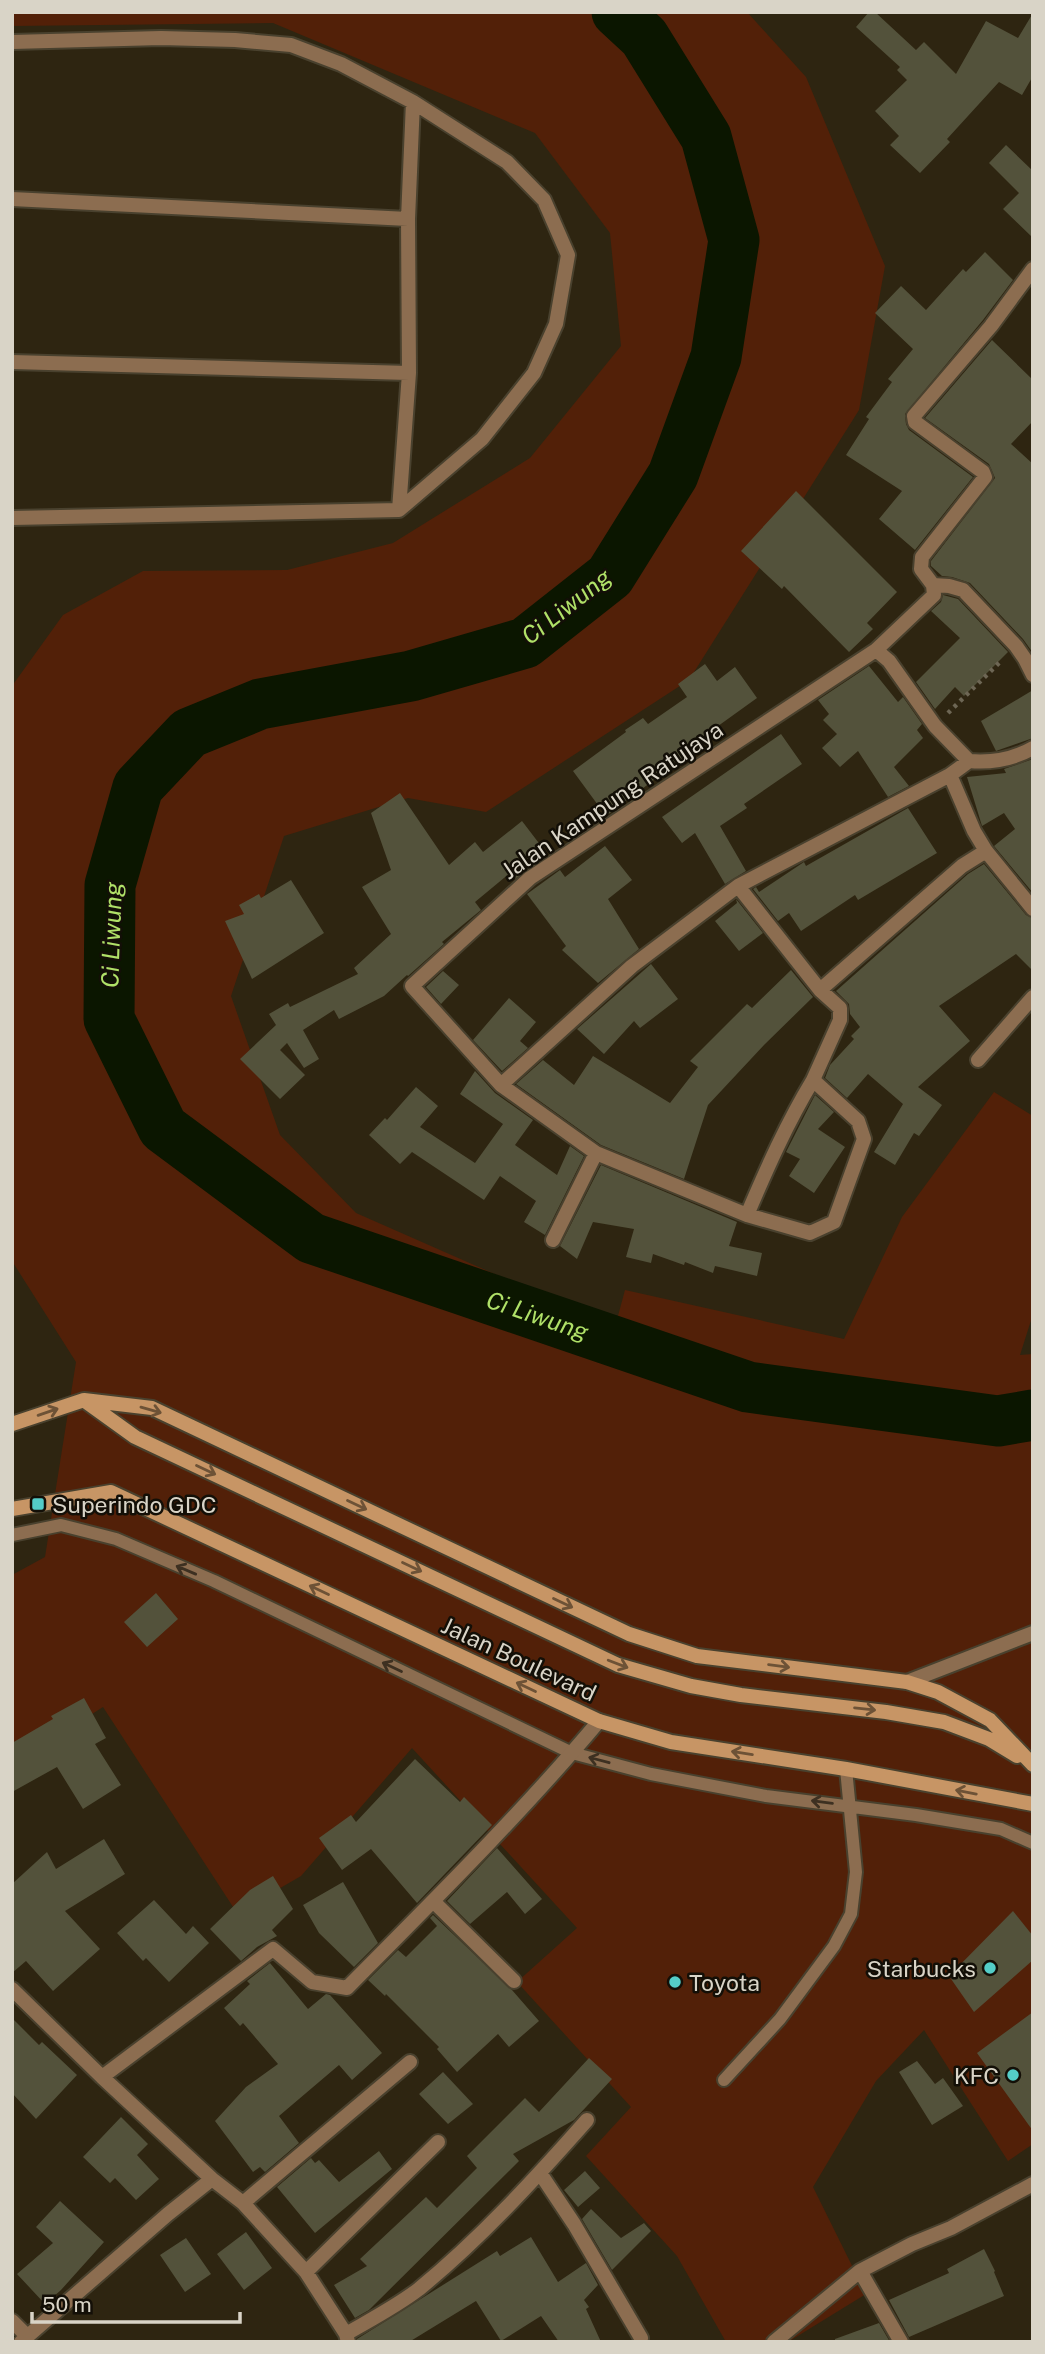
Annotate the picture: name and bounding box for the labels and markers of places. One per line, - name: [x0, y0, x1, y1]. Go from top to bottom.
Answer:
- place label: Superindo GDC: [52, 1491, 217, 1518]
- marker: Superindo GDC: [30, 1496, 46, 1512]
- place label: Starbucks: [867, 1955, 976, 1982]
- marker: Starbucks: [982, 1960, 998, 1976]
- place label: Toyota: [689, 1969, 760, 1996]
- marker: Toyota: [667, 1974, 683, 1990]
- place label: KFC: [954, 2062, 999, 2089]
- marker: KFC: [1005, 2067, 1021, 2083]

